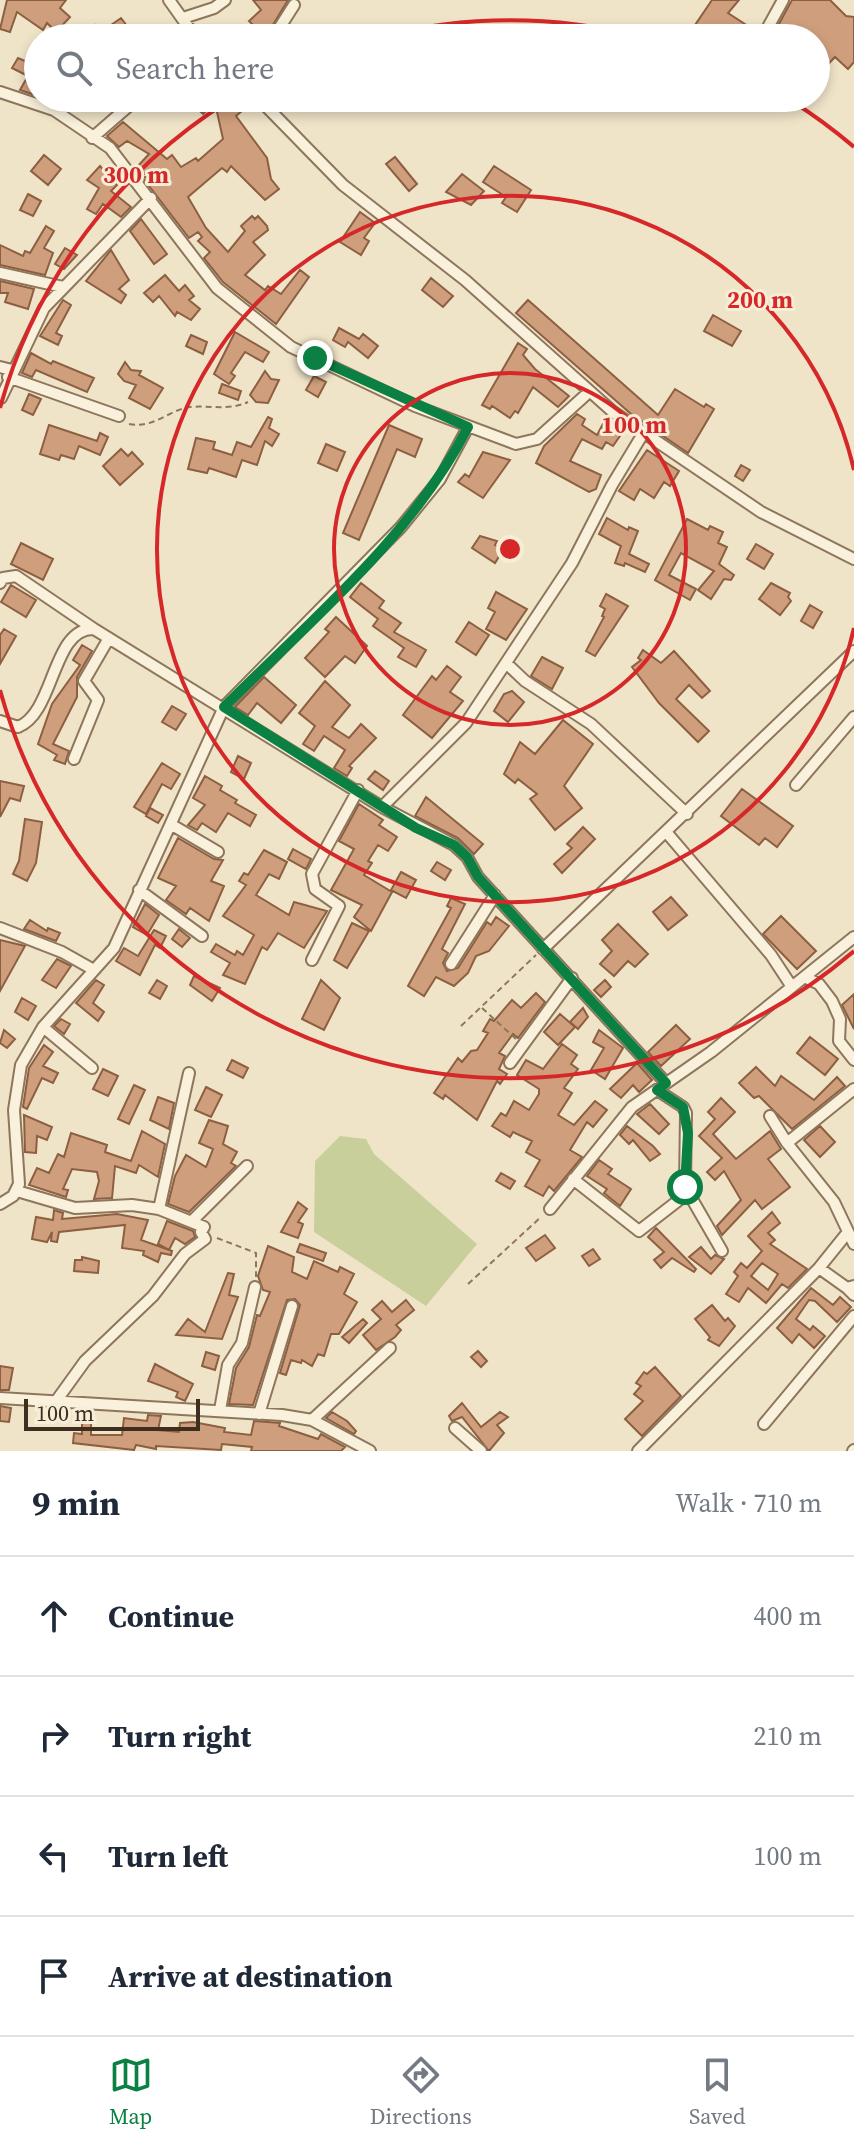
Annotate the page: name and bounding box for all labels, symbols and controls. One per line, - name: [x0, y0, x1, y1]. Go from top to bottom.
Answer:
- search box: [24, 24, 830, 112]
- icon: search: [52, 46, 96, 90]
- text: Search here: [116, 48, 274, 89]
- text: 300 m: [103, 158, 169, 191]
- text: 200 m: [727, 283, 793, 316]
- route end: [297, 340, 333, 376]
- text: 100 m: [601, 408, 667, 441]
- centre of rings: [496, 535, 524, 563]
- route start: [667, 1169, 703, 1205]
- scale bar: [24, 1395, 200, 1431]
- text: 100 m: [36, 1398, 94, 1428]
- text: 9 min: [32, 1480, 120, 1526]
- text: Walk · 710 m: [675, 1485, 822, 1521]
- icon: ahead: [32, 1594, 76, 1638]
- text: Continue: [108, 1596, 234, 1637]
- text: 400 m: [754, 1598, 822, 1634]
- icon: right: [32, 1714, 76, 1758]
- text: Turn right: [108, 1716, 251, 1757]
- text: 210 m: [754, 1718, 822, 1754]
- icon: left: [32, 1834, 76, 1878]
- text: Turn left: [108, 1836, 228, 1877]
- text: 100 m: [754, 1838, 822, 1874]
- icon: arrive: [32, 1954, 76, 1998]
- text: Arrive at destination: [108, 1956, 393, 1997]
- tab: Map: [109, 2053, 153, 2131]
- tab: Directions: [370, 2053, 472, 2131]
- tab: Saved: [689, 2053, 745, 2131]

